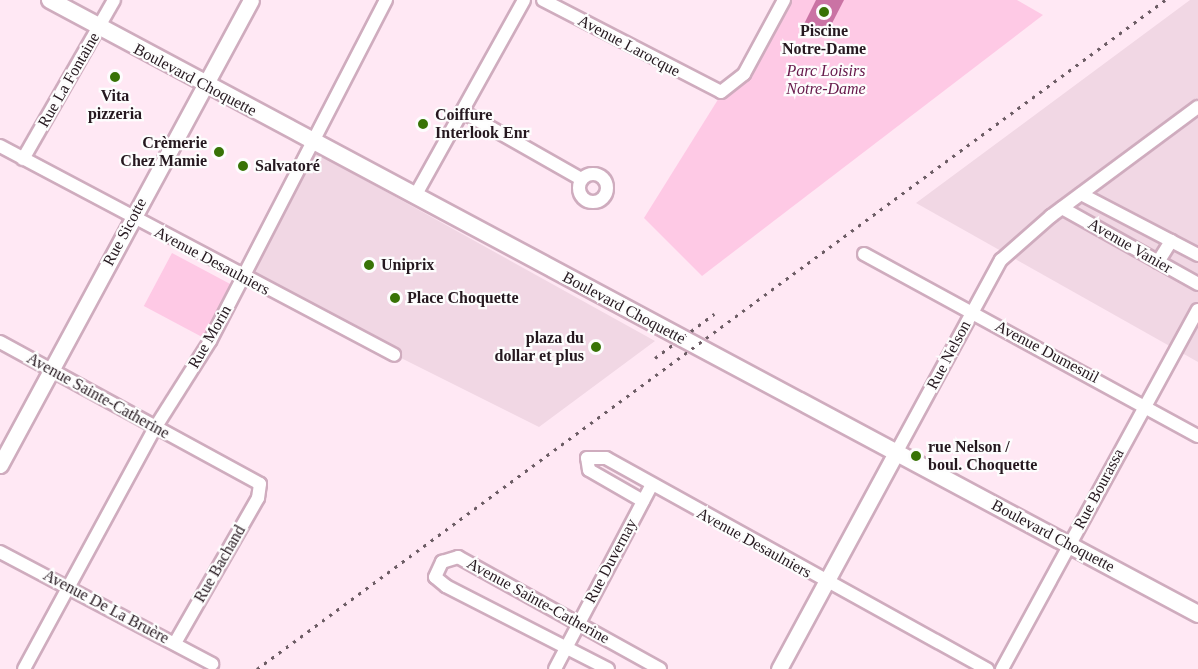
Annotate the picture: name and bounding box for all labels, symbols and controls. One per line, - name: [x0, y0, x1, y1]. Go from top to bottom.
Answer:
- marker: Piscine Notre-Dame: [817, 5, 831, 19]
- street label: Avenue Larocque: [575, 11, 683, 81]
- place label: Piscine Notre-Dame: [782, 21, 866, 59]
- street label: Rue La Fontaine: [34, 29, 104, 131]
- street label: Boulevard Choquette: [130, 40, 260, 120]
- park label: Parc Loisirs Notre-Dame: [786, 61, 866, 99]
- marker: Vita pizzeria: [108, 70, 122, 84]
- place label: Vita pizzeria: [88, 86, 142, 124]
- place label: Coiffure Interlook Enr: [435, 105, 530, 143]
- marker: Coiffure Interlook Enr: [416, 117, 430, 131]
- place label: Crèmerie Chez Mamie: [120, 133, 207, 171]
- marker: Crèmerie Chez Mamie: [212, 145, 226, 159]
- place label: Salvatoré: [255, 156, 320, 176]
- marker: Salvatoré: [236, 159, 250, 173]
- street label: Rue Sicotte: [99, 195, 151, 269]
- street label: Avenue Vanier: [1084, 214, 1176, 278]
- street label: Avenue Desaulniers: [151, 222, 273, 300]
- place label: Uniprix: [381, 255, 434, 275]
- marker: Uniprix: [362, 258, 376, 272]
- street label: Boulevard Choquette: [559, 268, 689, 348]
- place label: Place Choquette: [407, 288, 519, 308]
- marker: Place Choquette: [388, 291, 402, 305]
- street label: Rue Morin: [184, 302, 236, 372]
- street label: Rue Nelson: [923, 317, 975, 393]
- street label: Avenue Dumesnil: [992, 317, 1102, 387]
- place label: plaza du dollar et plus: [494, 328, 584, 366]
- marker: plaza du dollar et plus: [589, 340, 603, 354]
- street label: Avenue Sainte-Catherine: [23, 349, 173, 443]
- place label: rue Nelson / boul. Choquette: [928, 437, 1037, 475]
- street label: Rue Bourassa: [1070, 445, 1128, 533]
- marker: rue Nelson / boul. Choquette: [909, 449, 923, 463]
- street label: Boulevard Choquette: [988, 496, 1118, 576]
- street label: Avenue Desaulniers: [693, 504, 815, 582]
- street label: Rue Duvernay: [581, 515, 641, 607]
- street label: Rue Bachand: [190, 522, 250, 606]
- street label: Avenue Sainte-Catherine: [463, 554, 613, 648]
- street label: Avenue De La Bruère: [40, 566, 172, 648]

